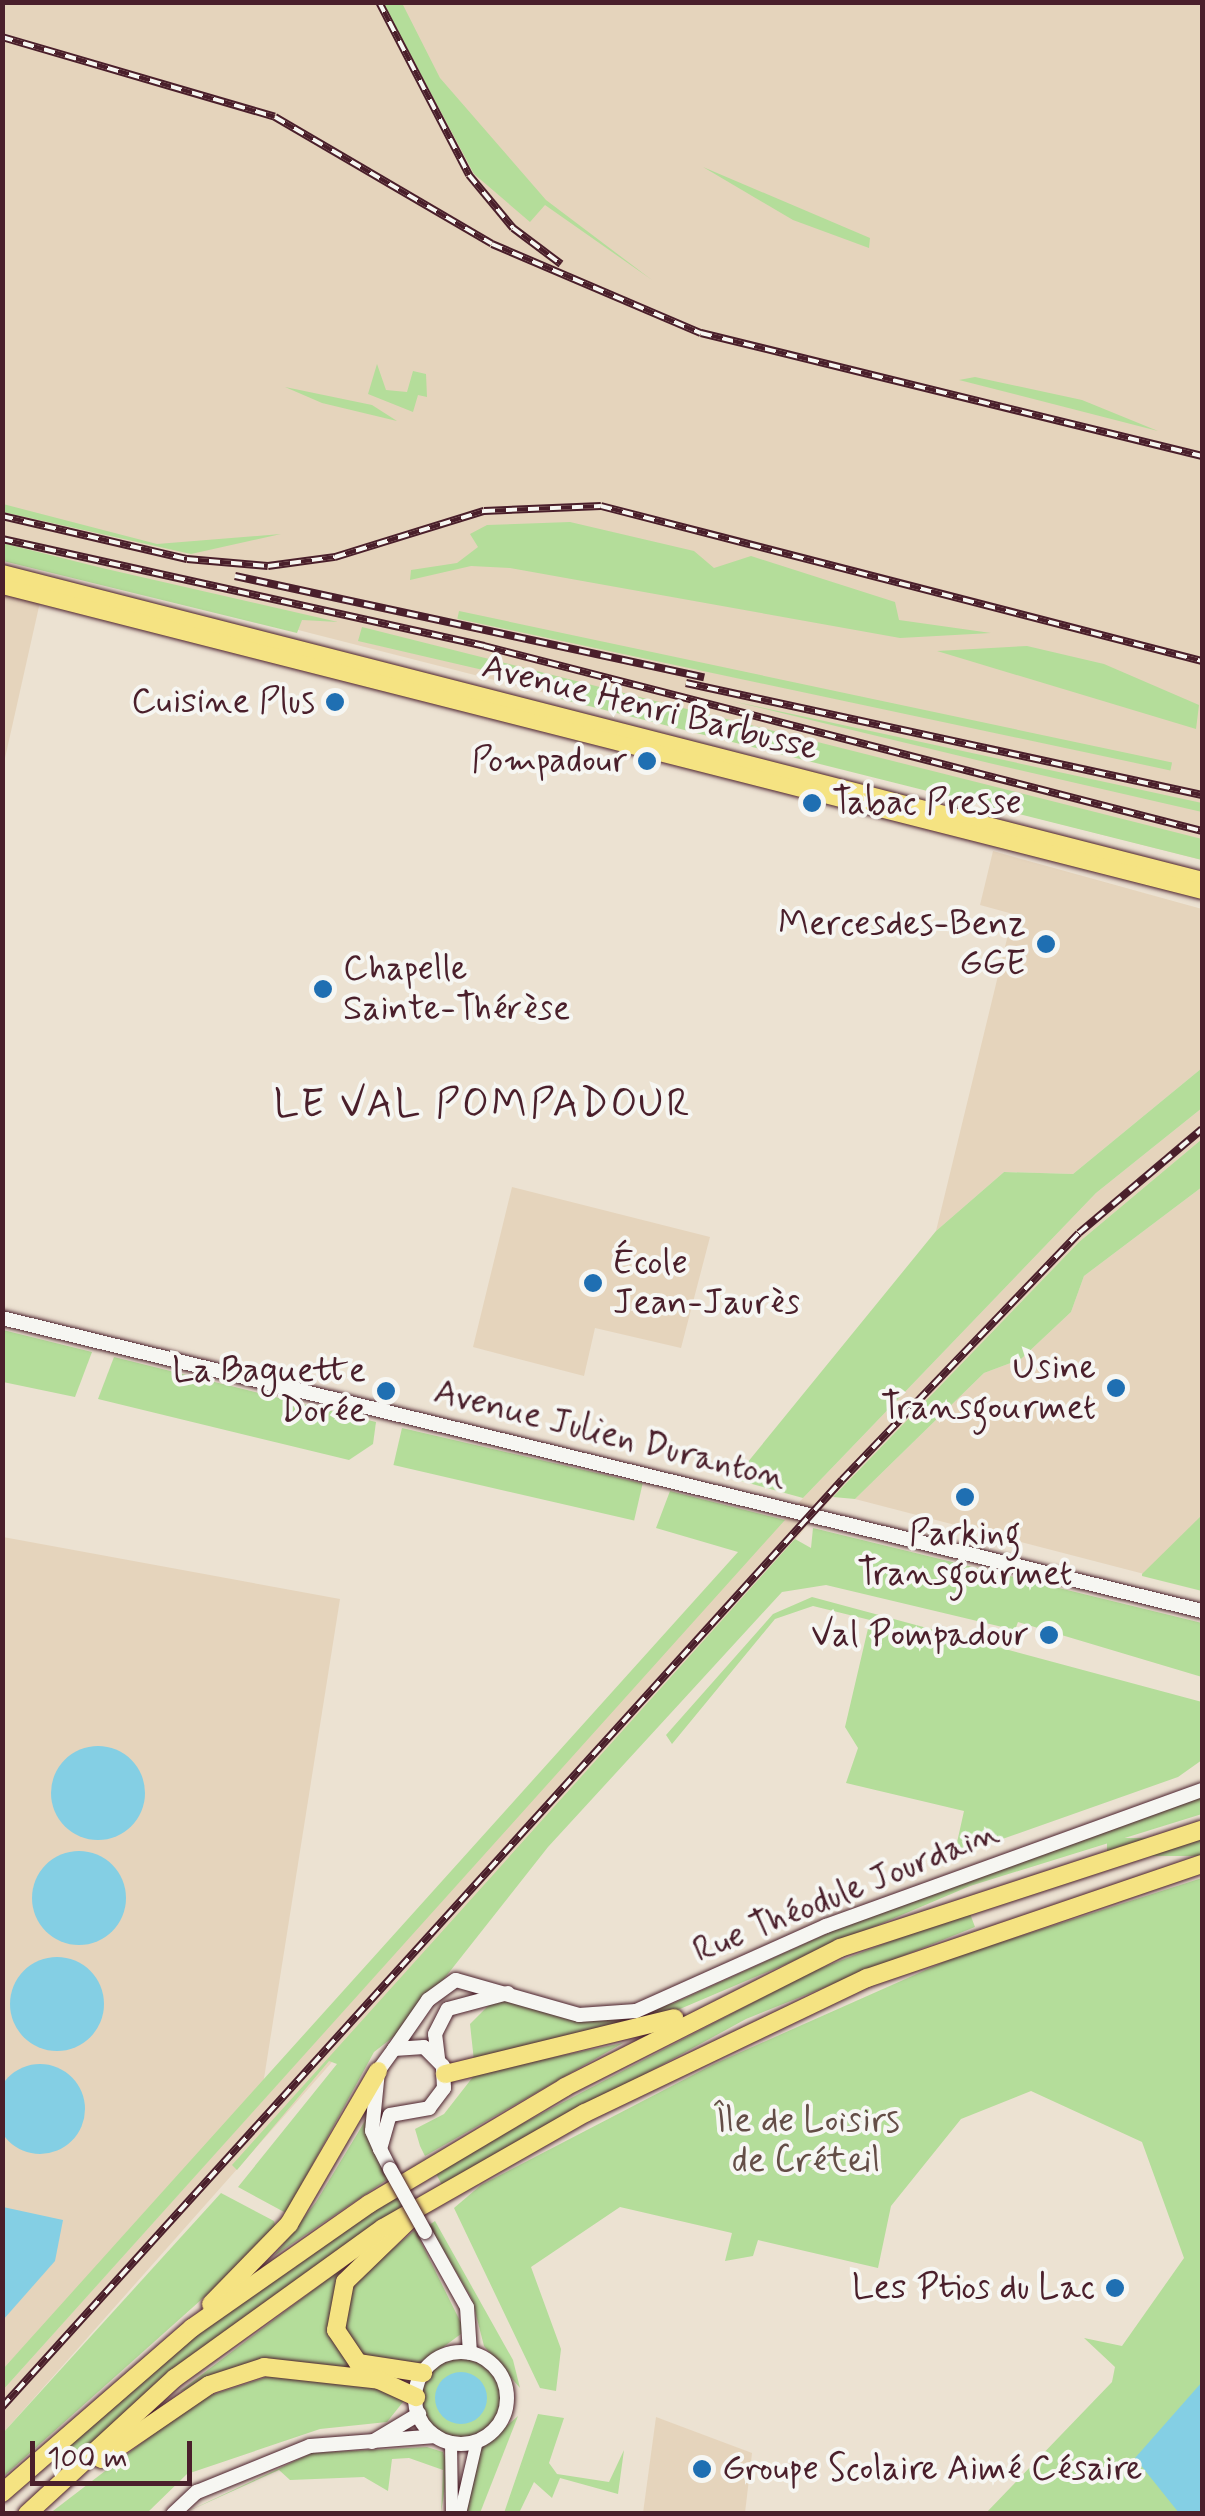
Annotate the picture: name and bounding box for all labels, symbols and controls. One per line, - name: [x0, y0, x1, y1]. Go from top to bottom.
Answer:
- street label: Avenue Henri Barbusse: [477, 646, 823, 770]
- place label: Cuisine Plus: [128, 681, 315, 723]
- marker: Cuisine Plus: [324, 691, 346, 713]
- place label: Pompadour: [472, 740, 627, 782]
- marker: Pompadour: [636, 750, 658, 772]
- place label: Tabac Presse: [832, 782, 1022, 824]
- marker: Tabac Presse: [801, 792, 823, 814]
- place label: Mercesdes-Benz GGE: [778, 903, 1026, 985]
- marker: Mercesdes-Benz GGE: [1035, 933, 1057, 955]
- place label: Chapelle Sainte-Thérèse: [343, 948, 570, 1030]
- marker: Chapelle Sainte-Thérèse: [312, 978, 334, 1000]
- district label: LE VAL POMPADOUR: [276, 1081, 690, 1129]
- place label: École Jean-Jaurès: [613, 1242, 800, 1324]
- marker: École Jean-Jaurès: [582, 1272, 604, 1294]
- place label: Usine Transgourmet: [881, 1347, 1096, 1429]
- place label: La Baguette Dorée: [180, 1350, 366, 1432]
- street label: Avenue Julien Duranton: [426, 1370, 794, 1500]
- marker: Usine Transgourmet: [1105, 1377, 1127, 1399]
- marker: La Baguette Dorée: [375, 1380, 397, 1402]
- marker: Parking Transgourmet: [954, 1486, 976, 1508]
- place label: Parking Transgourmet: [857, 1513, 1073, 1595]
- place label: Val Pompadour: [817, 1614, 1029, 1656]
- marker: Val Pompadour: [1038, 1624, 1060, 1646]
- street label: Rue Théodule Jourdain: [692, 1813, 1000, 1971]
- park label: Île de Loisirs de Créteil: [710, 2100, 902, 2182]
- place label: Les Ptios du Lac: [852, 2267, 1095, 2309]
- marker: Les Ptios du Lac: [1104, 2277, 1126, 2299]
- scale bar: [35, 2421, 198, 2483]
- text: 100 m: [47, 2439, 128, 2478]
- place label: Groupe Scolaire Aimé Césaire: [722, 2448, 1147, 2490]
- marker: Groupe Scolaire Aimé Césaire: [691, 2458, 713, 2480]

